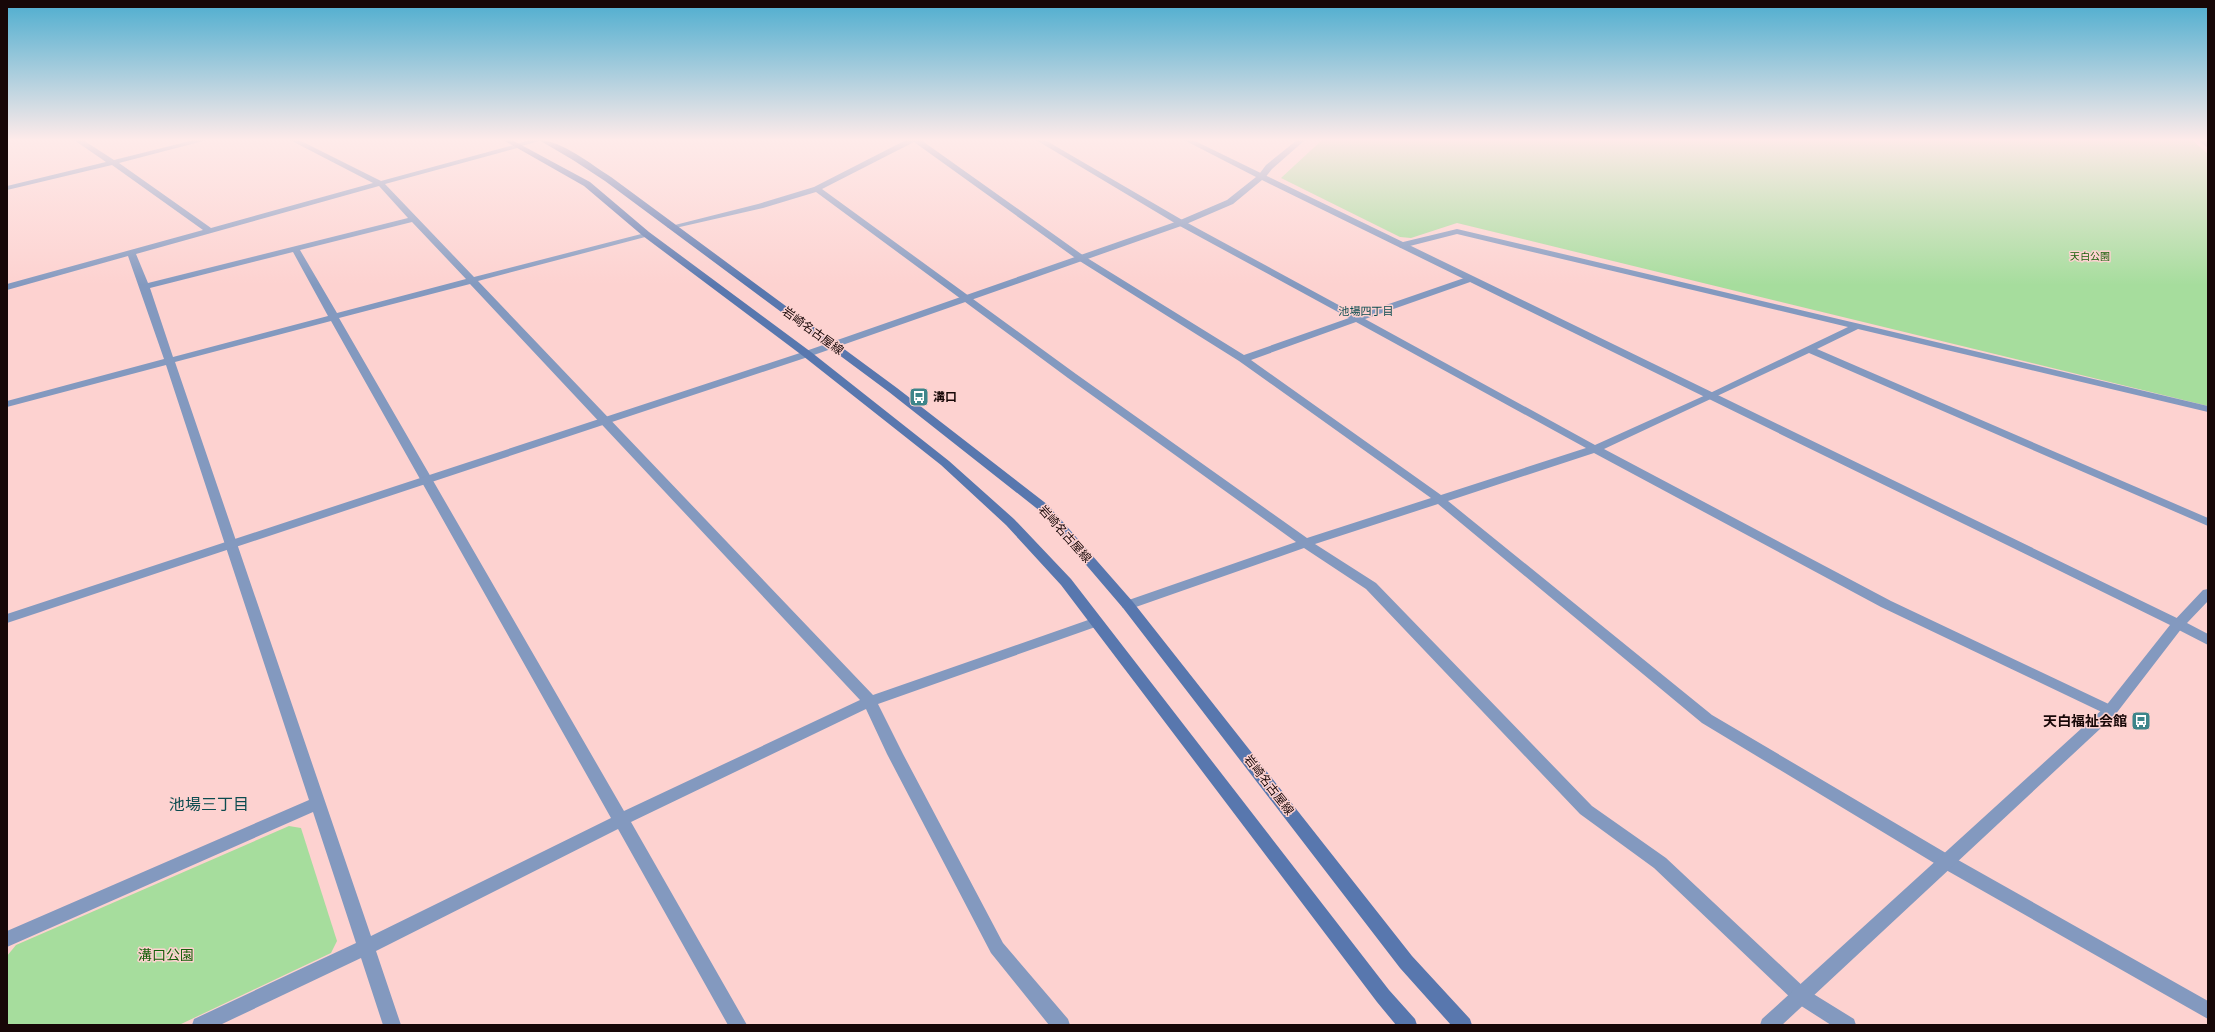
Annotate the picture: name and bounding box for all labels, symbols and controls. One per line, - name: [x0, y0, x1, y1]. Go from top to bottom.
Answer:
- park label: 天白公園: [2070, 251, 2110, 263]
- street label: 岩崎名古屋線: [780, 304, 846, 358]
- district label: 池場四丁目: [1339, 305, 1394, 318]
- bus stop icon: 溝口: [908, 386, 930, 408]
- place label: 溝口: [933, 390, 957, 404]
- street label: 岩崎名古屋線: [1036, 503, 1094, 565]
- bus stop icon: 天白福祉会館: [2130, 710, 2152, 732]
- place label: 天白福祉会館: [2043, 713, 2127, 730]
- street label: 岩崎名古屋線: [1241, 752, 1297, 818]
- district label: 池場三丁目: [169, 795, 249, 815]
- park label: 溝口公園: [138, 947, 194, 964]

